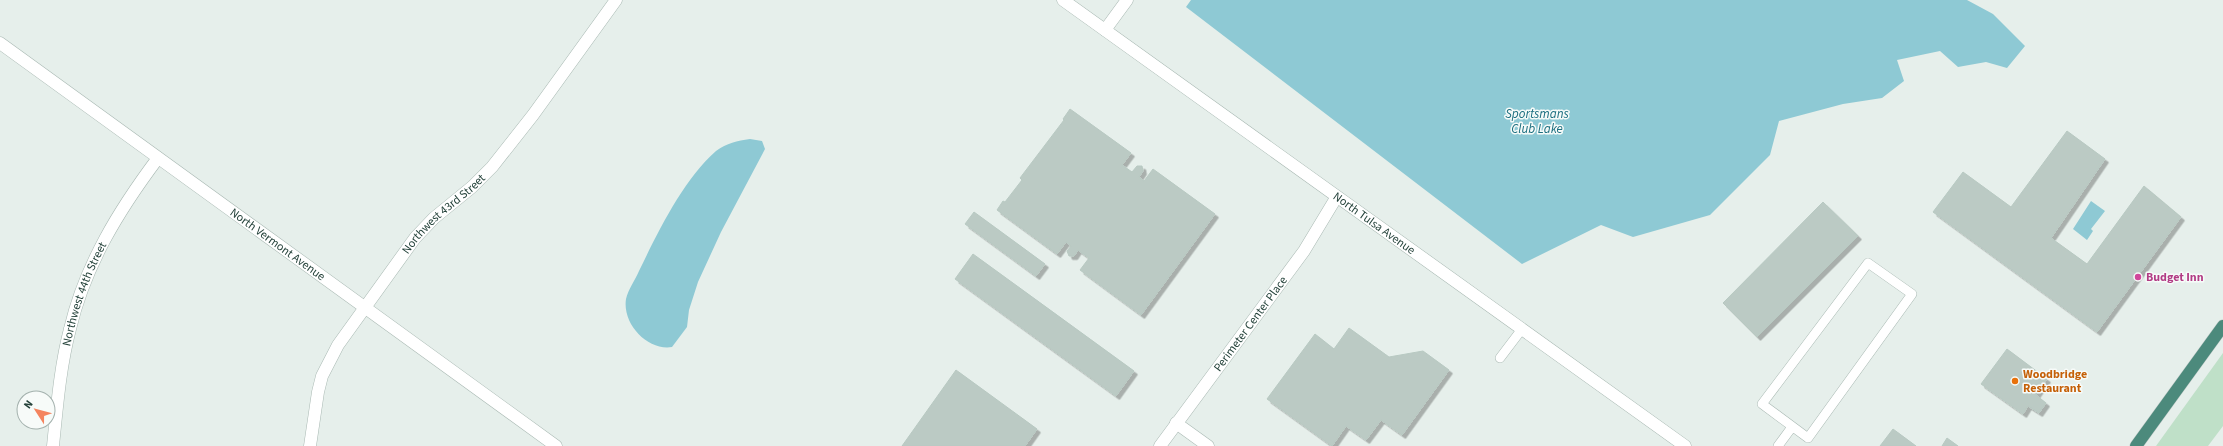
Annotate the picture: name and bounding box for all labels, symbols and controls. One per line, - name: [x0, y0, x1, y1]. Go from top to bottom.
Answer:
- water label: Sportsmans Club Lake: [1505, 105, 1569, 138]
- street label: Northwest 43rd Street: [398, 170, 489, 257]
- street label: North Tulsa Avenue: [1330, 188, 1419, 259]
- street label: North Vermont Avenue: [227, 204, 329, 285]
- street label: Northwest 44th Street: [58, 239, 111, 348]
- place label: Budget Inn: [2146, 269, 2204, 286]
- street label: Perimeter Center Place: [1209, 272, 1291, 375]
- marker: Budget Inn: [2133, 272, 2143, 282]
- place label: Woodbridge Restaurant: [2023, 366, 2087, 397]
- marker: Woodbridge Restaurant: [2010, 376, 2020, 386]
- north arrow: [16, 390, 56, 430]
- text: N: [20, 397, 37, 412]

